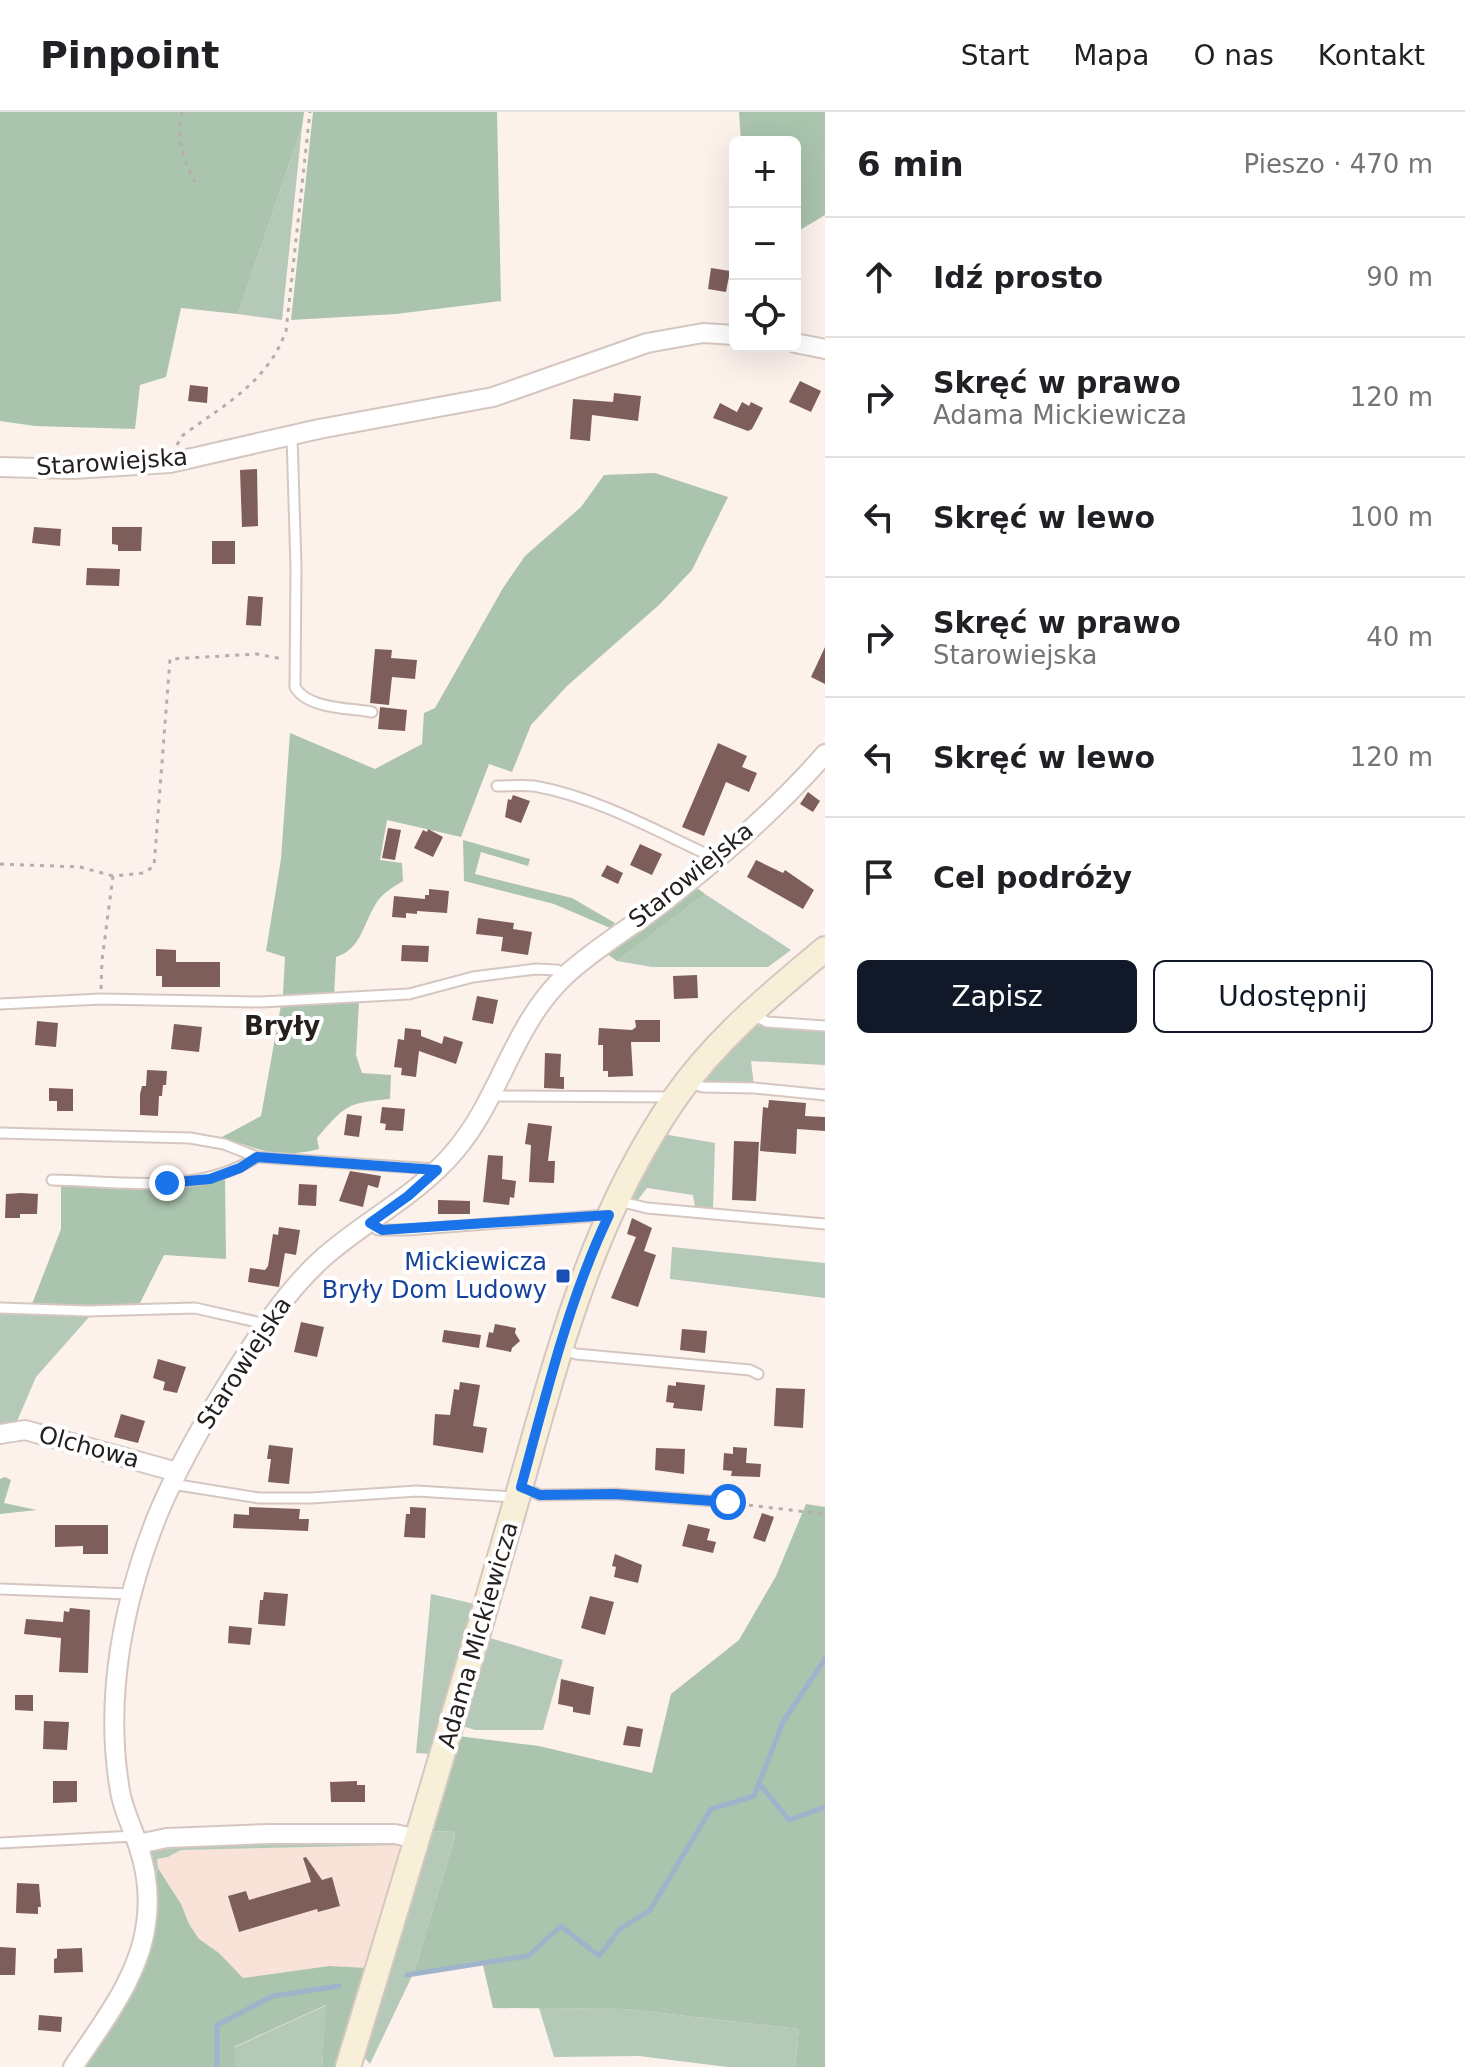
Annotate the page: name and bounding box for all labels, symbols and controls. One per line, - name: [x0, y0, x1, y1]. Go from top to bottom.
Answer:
- text: Pinpoint: [40, 33, 219, 77]
- text: Start: [961, 39, 1029, 72]
- text: Mapa: [1073, 39, 1149, 72]
- text: O nas: [1193, 39, 1274, 72]
- text: Kontakt: [1318, 39, 1425, 72]
- map controls: [729, 136, 801, 352]
- button: +: [729, 136, 801, 208]
- text: 6 min: [857, 144, 964, 184]
- text: Pieszo · 470 m: [1244, 149, 1433, 179]
- button: −: [729, 208, 801, 280]
- icon: ahead: [857, 255, 901, 299]
- text: Idź prosto: [933, 260, 1103, 295]
- text: 90 m: [1366, 262, 1433, 292]
- button: locate: [729, 280, 801, 352]
- text: Skręć w prawo: [933, 365, 1181, 400]
- icon: right: [857, 375, 901, 419]
- text: 120 m: [1350, 382, 1433, 412]
- text: Adama Mickiewicza: [933, 400, 1187, 430]
- street label: Starowiejska: [35, 443, 189, 481]
- icon: left: [857, 495, 901, 539]
- text: Skręć w lewo: [933, 500, 1155, 535]
- text: 100 m: [1350, 502, 1433, 532]
- text: Skręć w prawo: [933, 605, 1181, 640]
- icon: right: [857, 615, 901, 659]
- text: 40 m: [1366, 622, 1433, 652]
- text: Starowiejska: [933, 640, 1097, 670]
- icon: left: [857, 735, 901, 779]
- text: Skręć w lewo: [933, 740, 1155, 775]
- text: 120 m: [1350, 742, 1433, 772]
- street label: Starowiejska: [623, 816, 759, 934]
- icon: arrive: [857, 855, 901, 899]
- text: Cel podróży: [933, 860, 1132, 895]
- button: Zapisz: [857, 960, 1137, 1033]
- button: Udostępnij: [1153, 960, 1433, 1033]
- district label: Bryły: [244, 1011, 320, 1041]
- route end: [149, 1165, 185, 1201]
- place label: Mickiewicza Bryły Dom Ludowy: [322, 1248, 547, 1304]
- marker: Mickiewicza Bryły Dom Ludowy: [554, 1267, 572, 1285]
- street label: Starowiejska: [191, 1292, 297, 1434]
- street label: Olchowa: [36, 1420, 142, 1474]
- route start: [710, 1484, 746, 1520]
- street label: Adama Mickiewicza: [432, 1519, 524, 1751]

